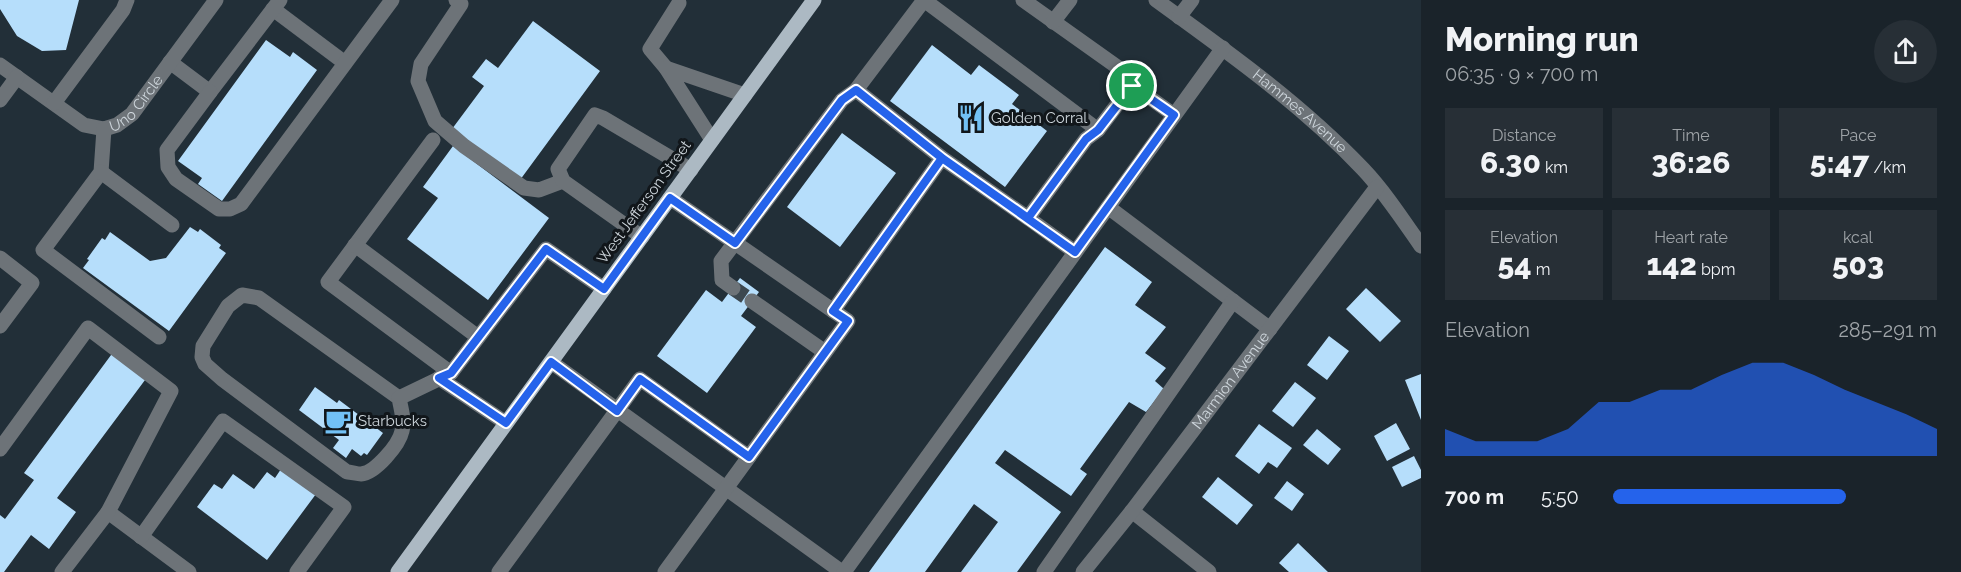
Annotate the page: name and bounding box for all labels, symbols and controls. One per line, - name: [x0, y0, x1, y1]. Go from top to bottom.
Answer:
- text: Morning run: [1445, 20, 1639, 59]
- button: share: [1874, 20, 1937, 83]
- pin: [1106, 60, 1157, 111]
- text: 06:35 · 9 × 700 m: [1445, 62, 1598, 86]
- street label: Hammes Avenue: [1249, 66, 1351, 157]
- icon: arrive: [1115, 69, 1148, 102]
- street label: Uno Circle: [107, 71, 167, 136]
- restaurant icon: Golden Corral: [956, 103, 986, 133]
- place label: Golden Corral: [991, 109, 1088, 127]
- text: Distance: [1492, 126, 1556, 145]
- text: Time: [1672, 126, 1710, 145]
- text: Pace: [1840, 126, 1876, 145]
- street label: West Jefferson Street: [593, 137, 695, 267]
- text: 6.30: [1480, 145, 1541, 180]
- text: 36:26: [1651, 145, 1731, 180]
- text: 5:47: [1810, 145, 1869, 180]
- text: km: [1541, 158, 1568, 177]
- text: /km: [1869, 158, 1906, 177]
- text: Elevation: [1490, 228, 1558, 247]
- text: Heart rate: [1654, 228, 1728, 247]
- text: kcal: [1843, 228, 1873, 247]
- text: 54: [1498, 247, 1532, 282]
- text: 142: [1647, 247, 1697, 282]
- text: 503: [1832, 247, 1884, 282]
- text: m: [1532, 260, 1550, 279]
- text: bpm: [1697, 260, 1735, 279]
- text: Elevation: [1445, 318, 1530, 342]
- text: 285–291 m: [1838, 318, 1937, 342]
- street label: Marmion Avenue: [1188, 328, 1273, 433]
- cafe icon: Starbucks: [323, 406, 353, 436]
- place label: Starbucks: [358, 412, 427, 430]
- text: 700 m: [1445, 485, 1504, 509]
- text: 5:50: [1541, 485, 1579, 509]

